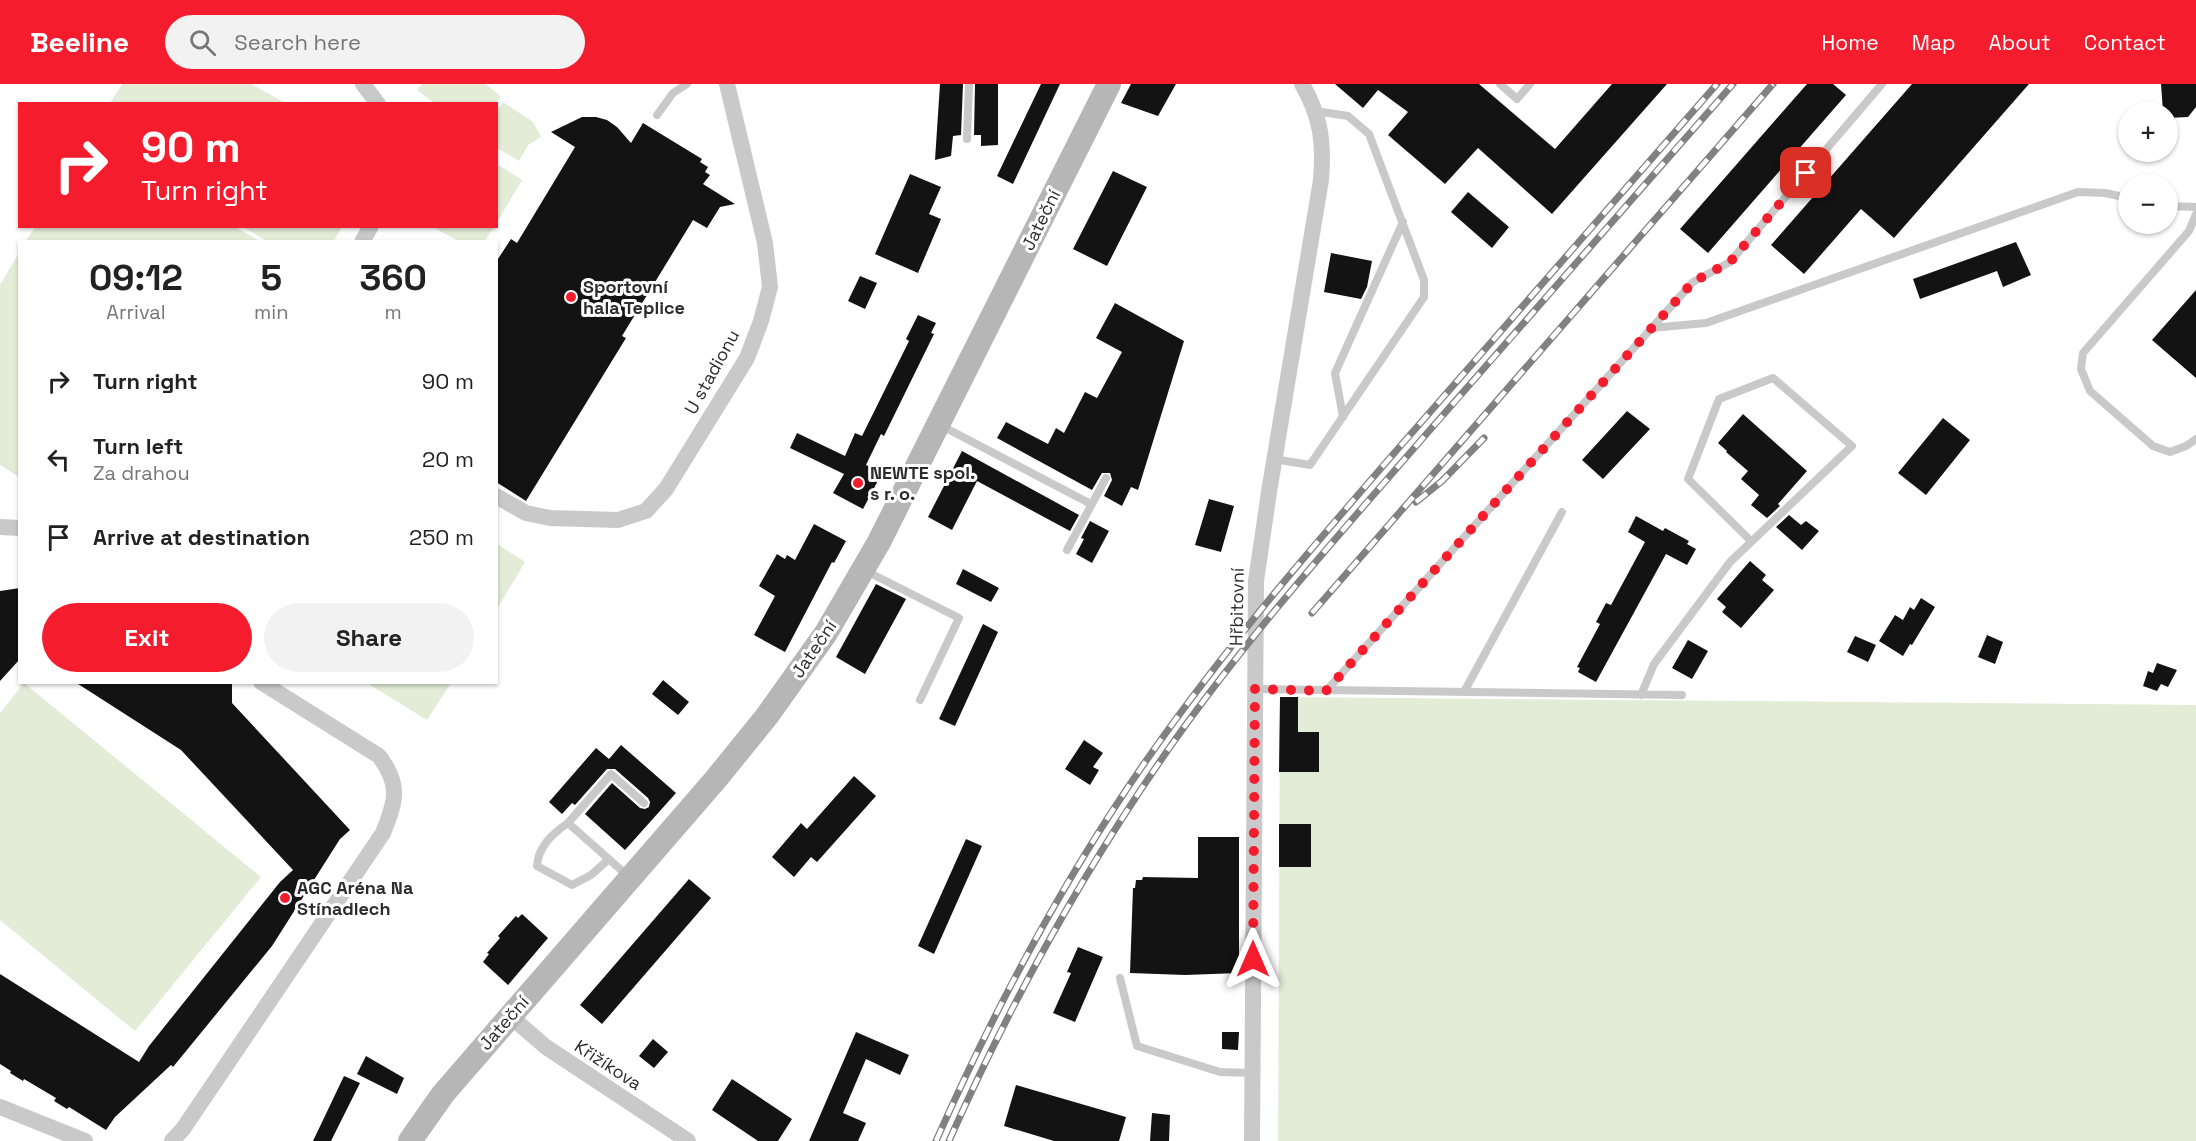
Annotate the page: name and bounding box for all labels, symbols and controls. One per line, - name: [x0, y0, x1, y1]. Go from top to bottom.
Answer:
- search box: [165, 15, 585, 69]
- text: Beeline: [30, 24, 129, 60]
- icon: search: [186, 26, 219, 59]
- text: Search here: [234, 28, 361, 56]
- text: Home: [1821, 29, 1879, 56]
- text: Map: [1912, 29, 1956, 56]
- text: About: [1989, 29, 2051, 56]
- text: Contact: [2084, 29, 2166, 56]
- map controls: [2118, 102, 2178, 234]
- button: +: [2118, 102, 2178, 162]
- text: 90 m: [141, 121, 241, 174]
- icon: right: [42, 126, 120, 204]
- pin: [1780, 147, 1831, 198]
- icon: arrive: [1789, 156, 1822, 189]
- text: Turn right: [141, 173, 268, 208]
- button: −: [2118, 174, 2178, 234]
- street label: Jateční: [1016, 185, 1065, 254]
- text: 09:12: [89, 255, 183, 301]
- text: 5: [260, 255, 282, 301]
- text: 360: [359, 255, 427, 301]
- place label: Sportovní hala Teplice: [583, 275, 685, 319]
- marker: Sportovní hala Teplice: [564, 290, 578, 304]
- text: Arrival: [106, 299, 166, 325]
- text: min: [254, 299, 288, 325]
- text: m: [385, 299, 402, 325]
- street label: U stadionu: [679, 325, 744, 418]
- icon: right: [42, 365, 75, 398]
- text: Turn right: [93, 367, 198, 395]
- text: 90 m: [422, 367, 474, 395]
- text: Turn left: [93, 432, 183, 460]
- icon: left: [42, 443, 75, 476]
- text: 20 m: [422, 445, 474, 473]
- text: Za drahou: [93, 460, 190, 486]
- place label: NEWTE spol. s r. o.: [870, 461, 975, 505]
- marker: NEWTE spol. s r. o.: [851, 476, 865, 490]
- icon: arrive: [42, 521, 75, 554]
- text: Arrive at destination: [93, 523, 310, 551]
- text: 250 m: [409, 523, 474, 551]
- street label: Hřbitovní: [1224, 567, 1249, 646]
- button: Exit: [42, 603, 252, 672]
- button: Share: [264, 603, 474, 672]
- street label: Jateční: [786, 615, 842, 682]
- place label: AGC Aréna Na Stínadlech: [297, 876, 414, 920]
- marker: AGC Aréna Na Stínadlech: [278, 891, 292, 905]
- position arrow: [1221, 927, 1285, 991]
- street label: Jateční: [474, 990, 534, 1055]
- street label: Křižíkova: [570, 1034, 646, 1095]

